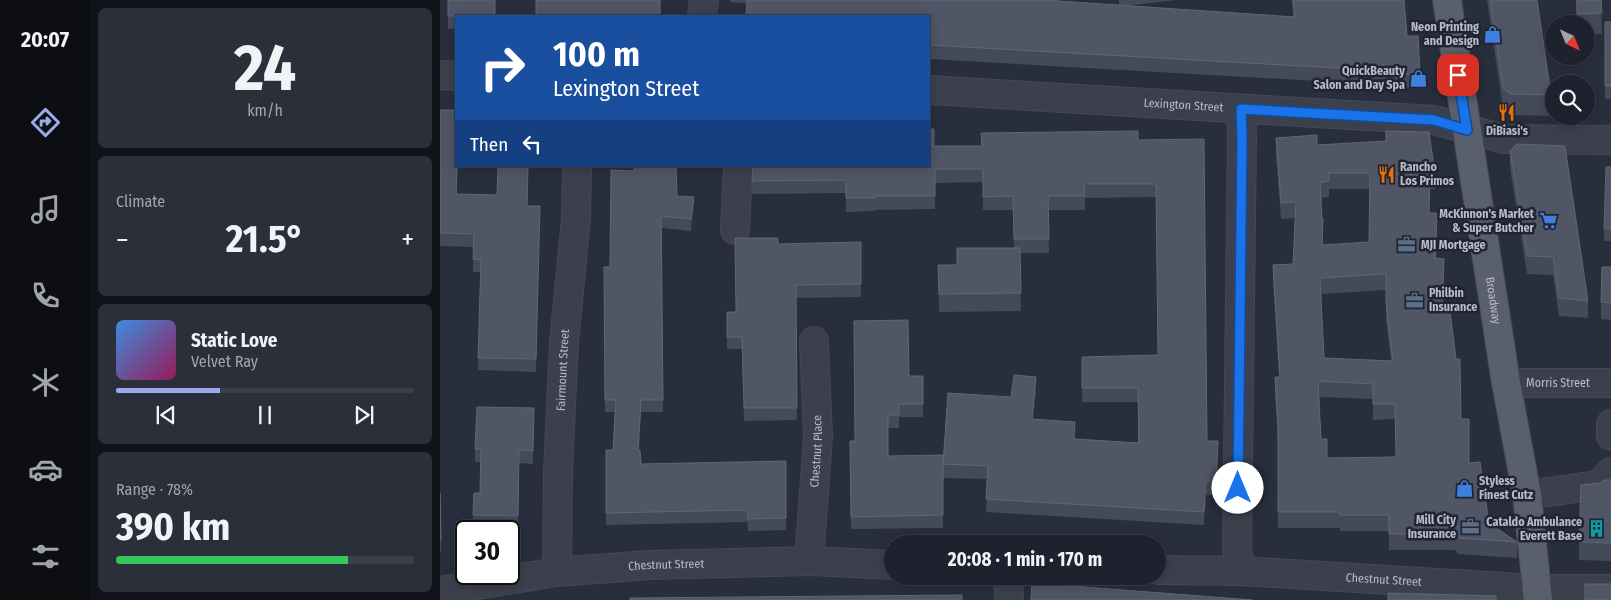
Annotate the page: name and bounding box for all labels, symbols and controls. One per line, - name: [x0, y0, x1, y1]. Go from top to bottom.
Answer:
- north arrow: [1545, 15, 1595, 65]
- map controls: [1545, 15, 1595, 125]
- place label: Neon Printing and Design: [1411, 20, 1479, 48]
- shop icon: Neon Printing and Design: [1483, 24, 1503, 44]
- text: 20:07: [21, 26, 69, 53]
- text: 24: [234, 29, 296, 107]
- text: 100 m: [553, 33, 640, 75]
- icon: right: [470, 35, 535, 100]
- pin: [1437, 54, 1479, 96]
- icon: arrive: [1444, 61, 1472, 89]
- place label: QuickBeauty Salon and Day Spa: [1314, 64, 1405, 92]
- shop icon: QuickBeauty Salon and Day Spa: [1409, 68, 1429, 88]
- text: Lexington Street: [553, 75, 699, 102]
- button: search: [1545, 75, 1595, 125]
- street label: Lexington Street: [1143, 96, 1224, 114]
- text: km/h: [247, 101, 283, 120]
- restaurant icon: DiBiasi's: [1497, 102, 1517, 122]
- icon: directions: [28, 105, 63, 140]
- place label: DiBiasi's: [1486, 124, 1529, 138]
- icon: left: [518, 130, 546, 158]
- text: Then: [470, 133, 508, 156]
- place label: Rancho Los Primos: [1400, 160, 1455, 188]
- restaurant icon: Rancho Los Primos: [1376, 164, 1396, 184]
- icon: music: [28, 192, 63, 227]
- text: Climate: [116, 192, 165, 211]
- place label: McKinnon's Market & Super Butcher: [1439, 207, 1535, 235]
- supermarket icon: McKinnon's Market & Super Butcher: [1538, 211, 1558, 231]
- text: 21.5°: [226, 216, 304, 262]
- text: −: [116, 223, 129, 256]
- text: +: [401, 223, 414, 256]
- office icon: MJI Mortgage: [1397, 235, 1417, 255]
- place label: MJI Mortgage: [1421, 238, 1486, 252]
- street label: Broadway: [1483, 276, 1504, 326]
- icon: phone: [28, 278, 63, 313]
- place label: Philbin Insurance: [1429, 286, 1477, 314]
- office icon: Philbin Insurance: [1405, 290, 1425, 310]
- street label: Fairmount Street: [554, 328, 572, 411]
- text: Static Love: [191, 329, 278, 352]
- text: Velvet Ray: [191, 352, 258, 371]
- icon: climate: [28, 365, 63, 400]
- street label: Morris Street: [1526, 376, 1590, 390]
- icon: previous: [152, 401, 180, 429]
- icon: pause: [251, 401, 279, 429]
- icon: next: [350, 401, 378, 429]
- street label: Chestnut Place: [807, 415, 825, 488]
- icon: car: [28, 452, 63, 487]
- position arrow: [1211, 461, 1263, 513]
- place label: Styless Finest Cutz: [1479, 474, 1533, 502]
- shop icon: Styless Finest Cutz: [1455, 478, 1475, 498]
- text: Range · 78%: [116, 480, 193, 499]
- text: 390 km: [116, 504, 230, 550]
- place label: Mill City Insurance: [1408, 513, 1456, 541]
- place label: Cataldo Ambulance Everett Base: [1486, 515, 1582, 543]
- office icon: Mill City Insurance: [1460, 517, 1480, 537]
- building icon: Cataldo Ambulance Everett Base: [1586, 519, 1606, 539]
- speed limit sign: 30: [455, 520, 520, 585]
- icon: filters: [28, 539, 63, 574]
- text: 20:08 · 1 min · 170 m: [948, 548, 1102, 571]
- street label: Chestnut Street: [628, 557, 705, 574]
- street label: Chestnut Street: [1345, 570, 1422, 589]

